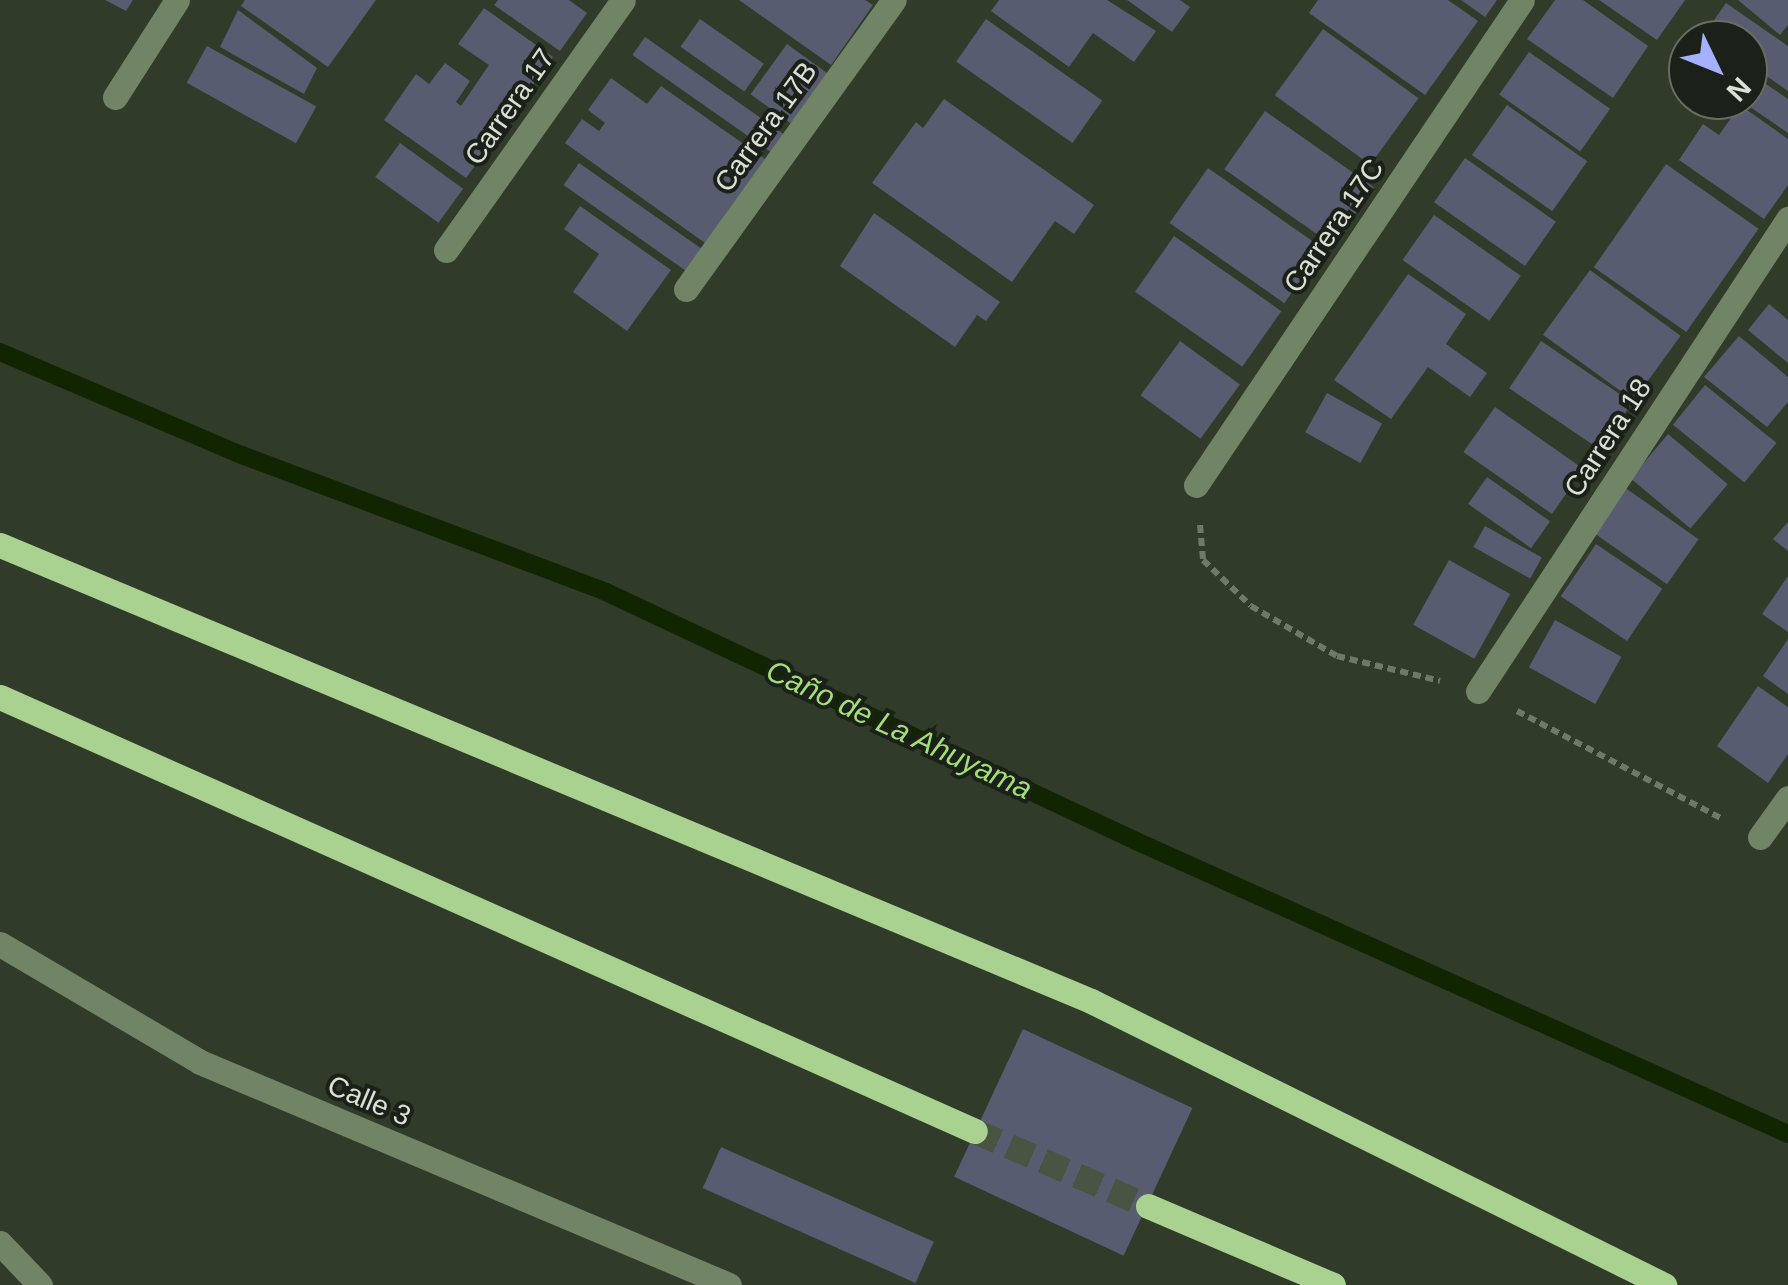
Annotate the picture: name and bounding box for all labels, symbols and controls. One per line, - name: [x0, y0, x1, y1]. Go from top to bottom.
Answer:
- north arrow: [1668, 20, 1768, 120]
- street label: Carrera 17: [458, 43, 562, 171]
- street label: Carrera 17B: [708, 55, 824, 199]
- text: N: [1721, 71, 1757, 107]
- street label: Carrera 17C: [1277, 153, 1391, 299]
- street label: Carrera 18: [1557, 373, 1659, 503]
- water label: Caño de La Ahuyama: [760, 652, 1038, 808]
- street label: Calle 3: [322, 1069, 416, 1133]

